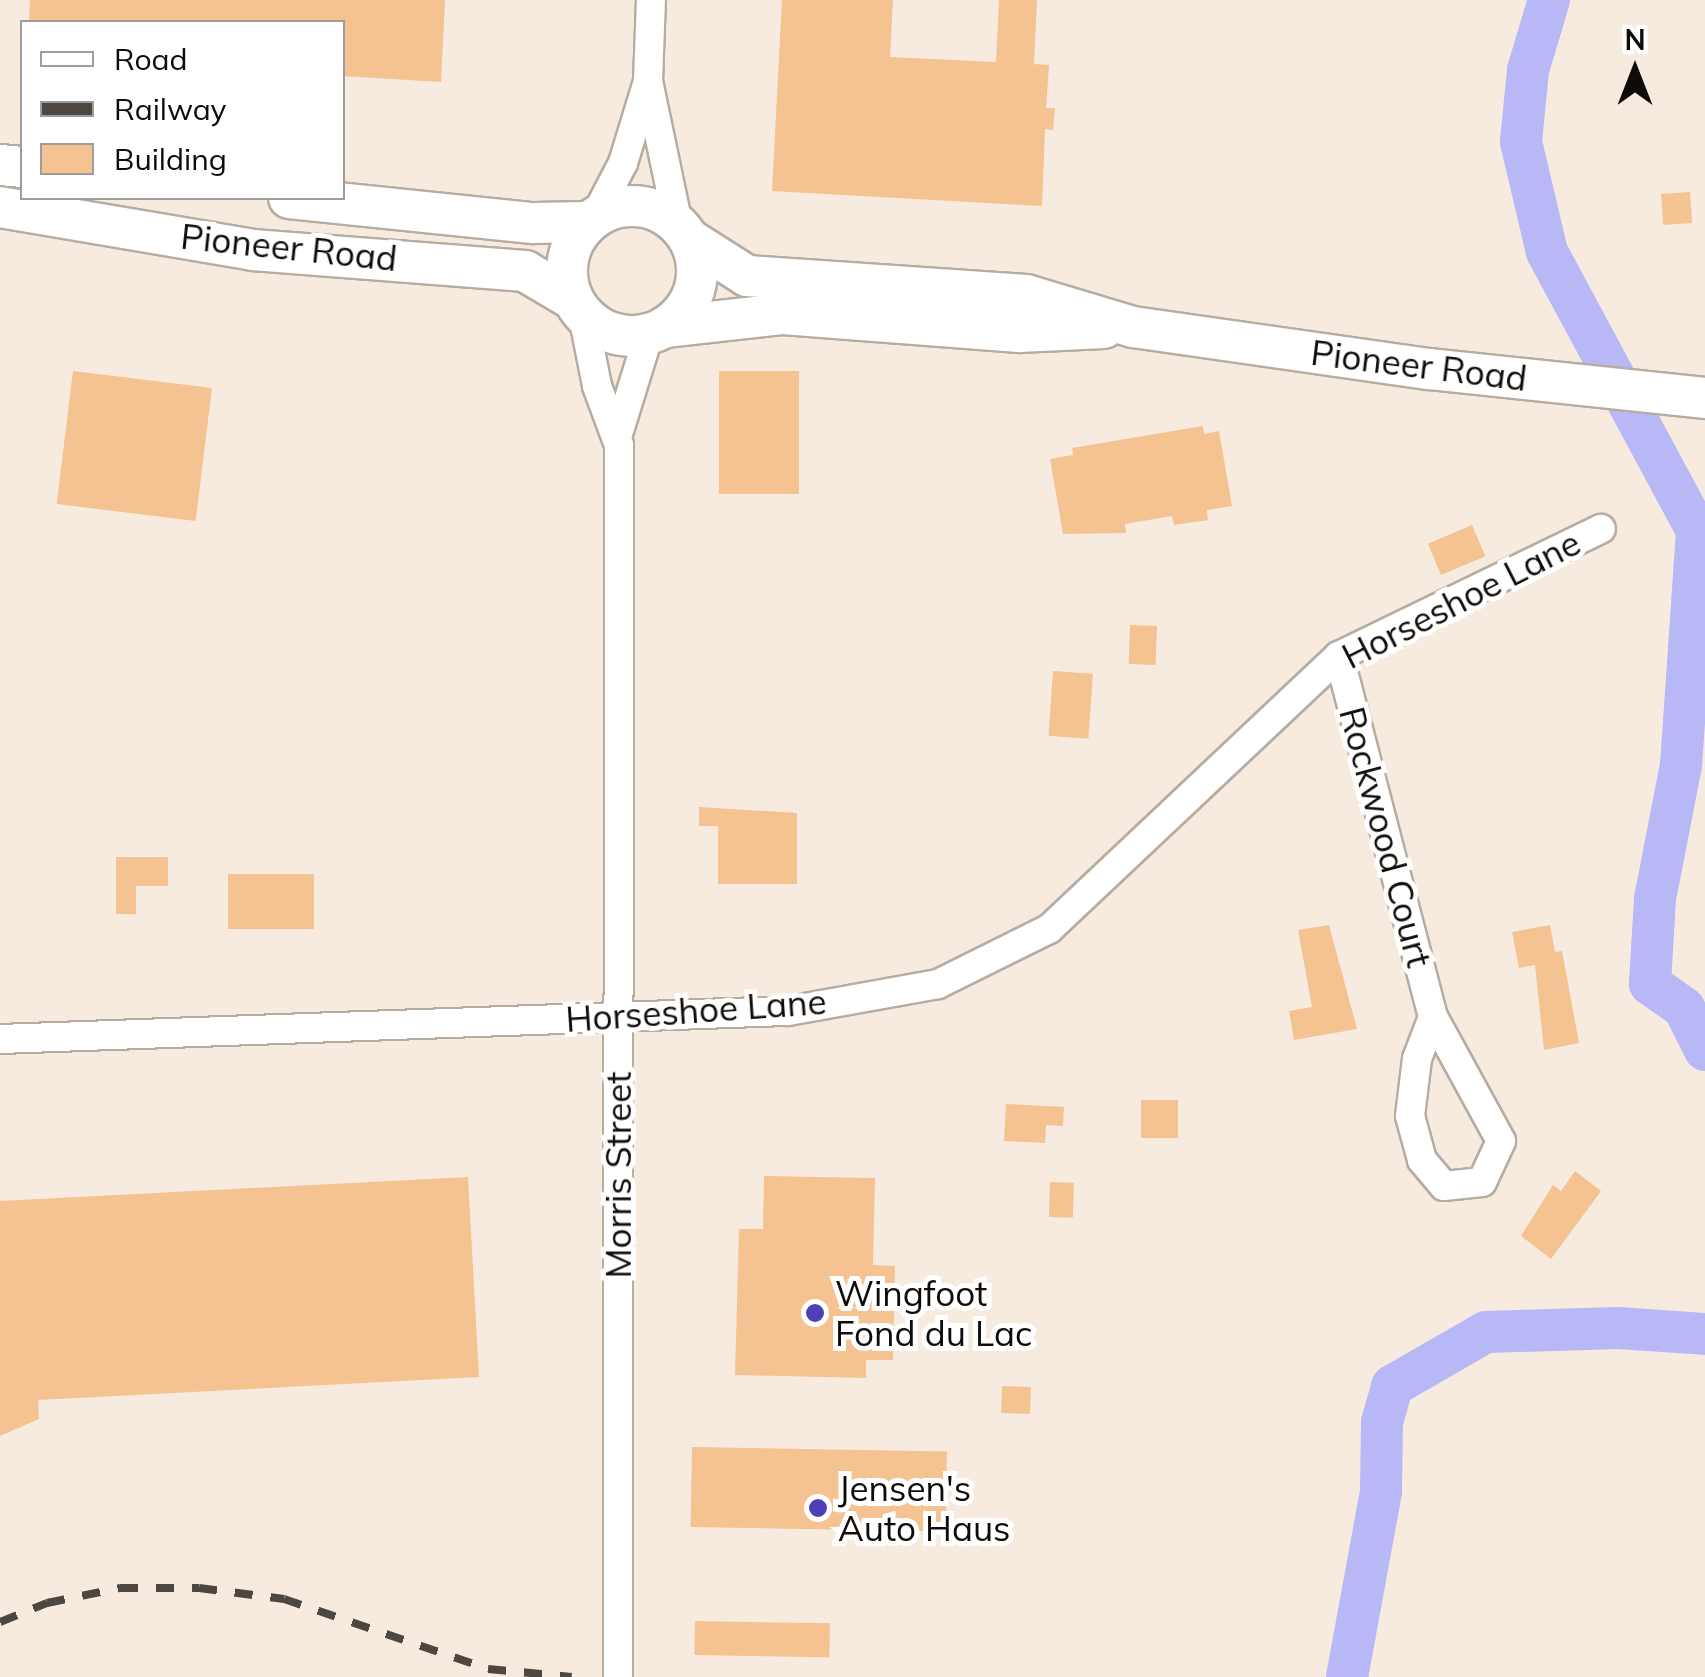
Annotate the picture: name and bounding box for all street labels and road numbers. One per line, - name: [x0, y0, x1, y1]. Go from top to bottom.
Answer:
- street label: Pioneer Road: [179, 215, 399, 279]
- street label: Pioneer Road: [1309, 331, 1529, 399]
- street label: Horseshoe Lane: [1335, 521, 1587, 677]
- street label: Rockwood Court: [1331, 702, 1441, 972]
- street label: Horseshoe Lane: [564, 980, 828, 1040]
- street label: Morris Street: [597, 1071, 639, 1279]

